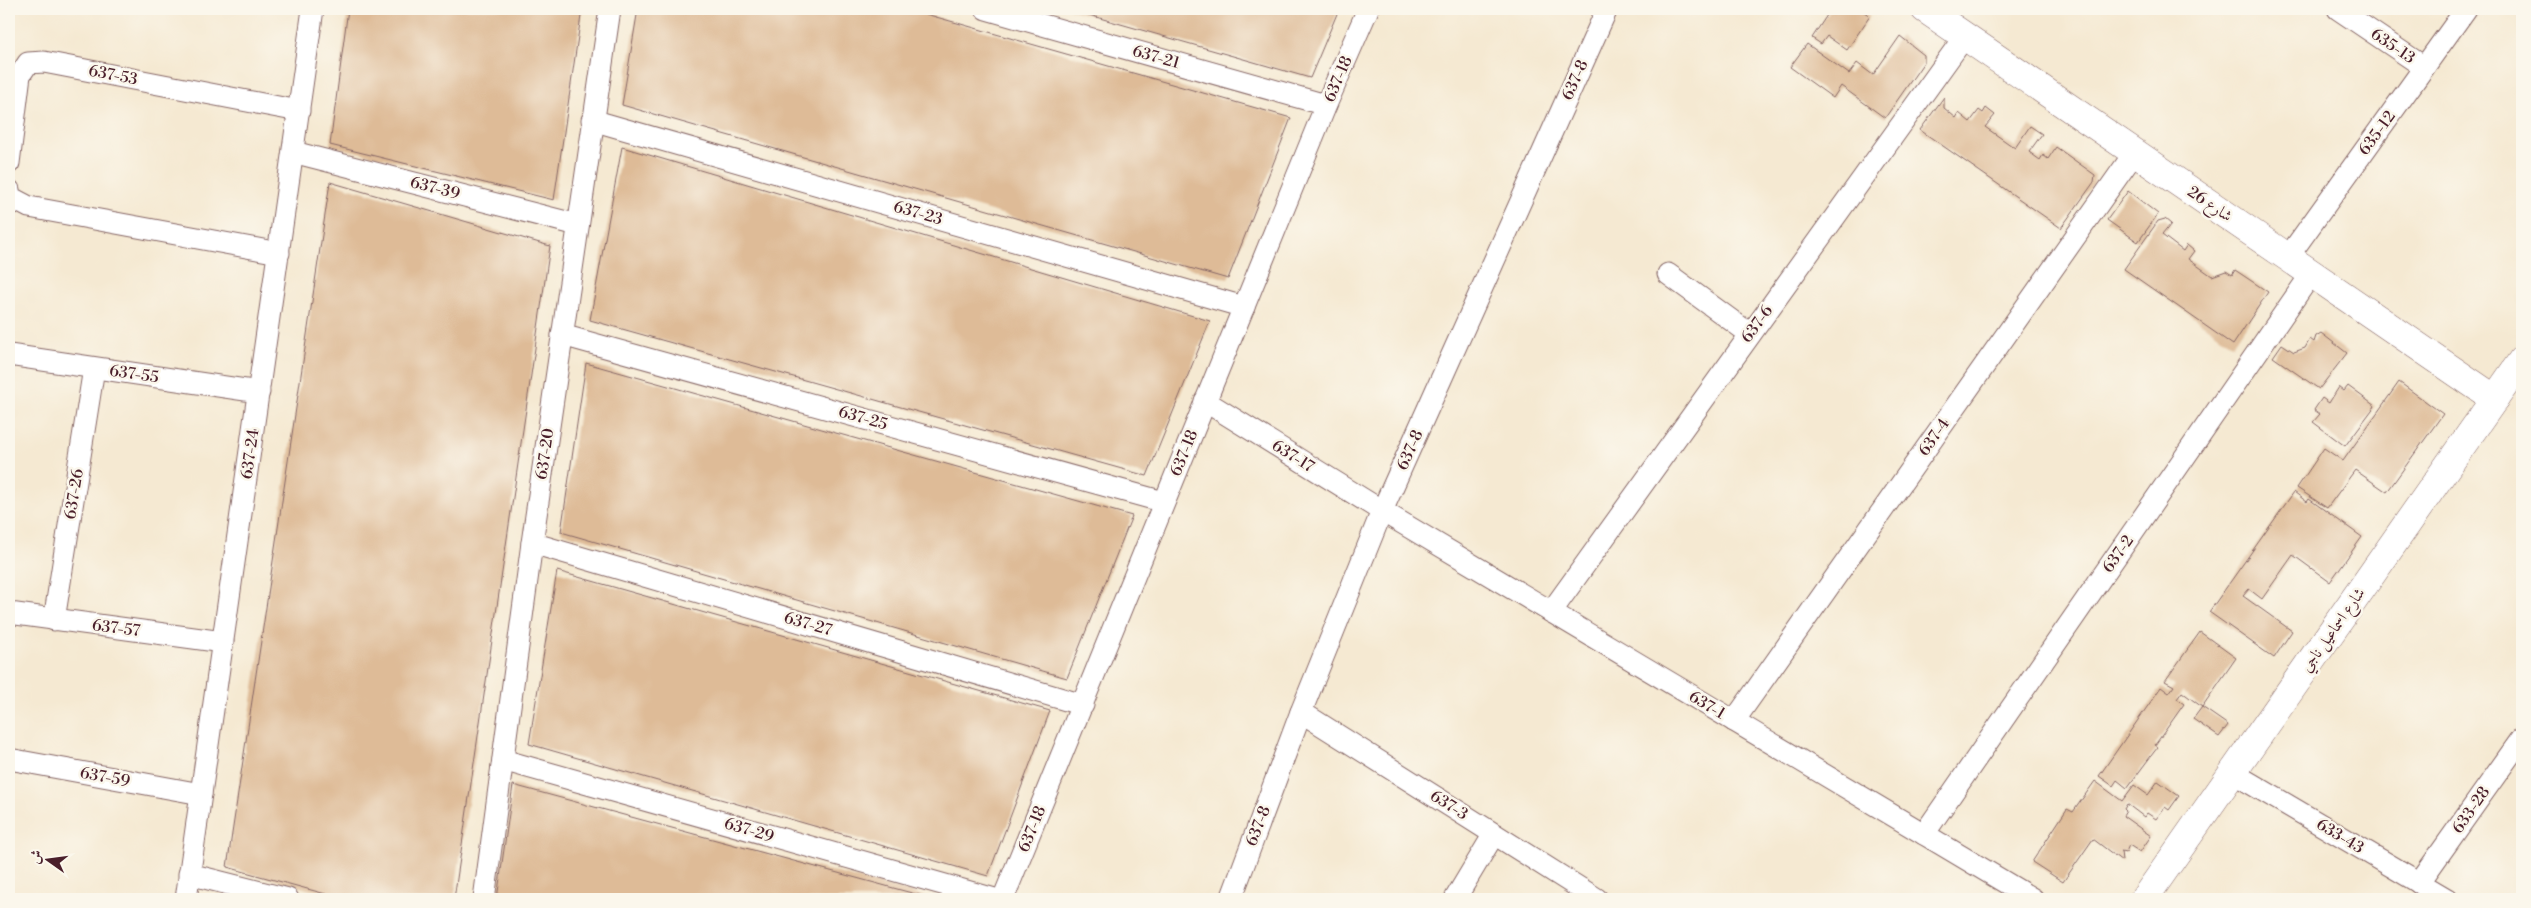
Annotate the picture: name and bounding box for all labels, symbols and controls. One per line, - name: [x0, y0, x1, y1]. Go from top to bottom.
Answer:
- street label: 635-13: [2367, 24, 2419, 68]
- street label: 637-21: [1130, 41, 1182, 73]
- street label: 637-18: [1319, 53, 1357, 105]
- street label: 637-8: [1557, 57, 1593, 103]
- street label: 637-53: [87, 60, 139, 90]
- street label: 635-12: [2354, 107, 2400, 159]
- street label: 637-39: [408, 172, 462, 204]
- street label: شارع 26: [2182, 182, 2236, 229]
- street label: 637-23: [891, 196, 945, 230]
- street label: 637-6: [1737, 301, 1778, 347]
- street label: 637-55: [108, 361, 160, 387]
- street label: 637-25: [836, 401, 890, 435]
- street label: 637-4: [1914, 414, 1954, 460]
- street label: 637-24: [237, 427, 264, 481]
- street label: 637-20: [531, 427, 559, 481]
- street label: 637-18: [1166, 427, 1202, 479]
- street label: 637-8: [1392, 427, 1428, 473]
- street label: 637-17: [1268, 435, 1318, 477]
- street label: 637-26: [60, 467, 88, 521]
- street label: 637-2: [2098, 531, 2138, 577]
- street label: شارع اسماعيل ناجي: [2297, 584, 2372, 678]
- street label: 637-27: [782, 608, 834, 640]
- street label: 637-57: [91, 615, 141, 641]
- street label: 637-1: [1685, 686, 1729, 724]
- street label: 637-59: [78, 763, 132, 791]
- street label: 633-28: [2448, 783, 2494, 837]
- street label: 637-3: [1426, 786, 1472, 824]
- street label: 637-18: [1014, 803, 1050, 855]
- street label: 637-8: [1241, 803, 1275, 849]
- street label: 637-29: [722, 813, 777, 847]
- street label: 633-43: [2313, 814, 2368, 858]
- north arrow: [22, 836, 72, 886]
- text: ش: [26, 848, 47, 866]

